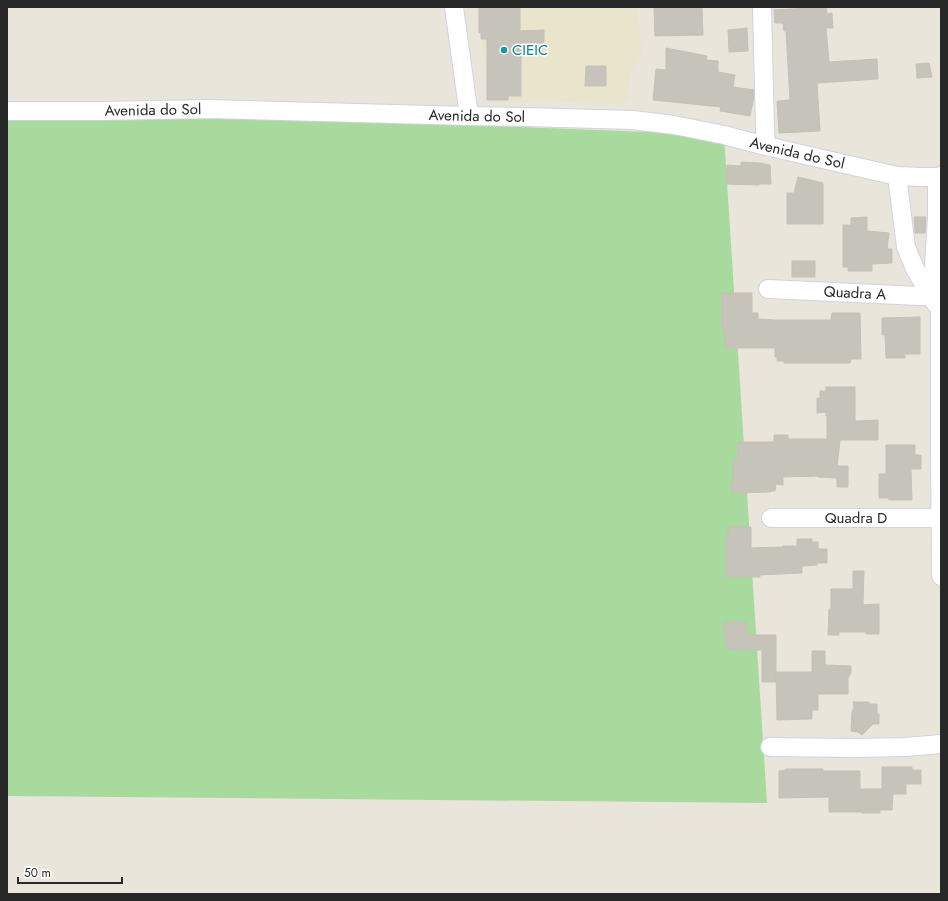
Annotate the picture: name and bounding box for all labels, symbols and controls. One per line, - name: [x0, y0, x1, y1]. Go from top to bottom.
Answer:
- place label: CIEIC: [512, 39, 548, 61]
- marker: CIEIC: [499, 45, 509, 55]
- street label: Avenida do Sol: [105, 98, 201, 122]
- street label: Avenida do Sol: [428, 104, 525, 128]
- street label: Avenida do Sol: [748, 131, 847, 175]
- street label: Quadra A: [823, 281, 887, 305]
- street label: Quadra D: [825, 507, 887, 529]
- scale bar: [18, 859, 122, 885]
- text: 50 m: [24, 864, 51, 882]

